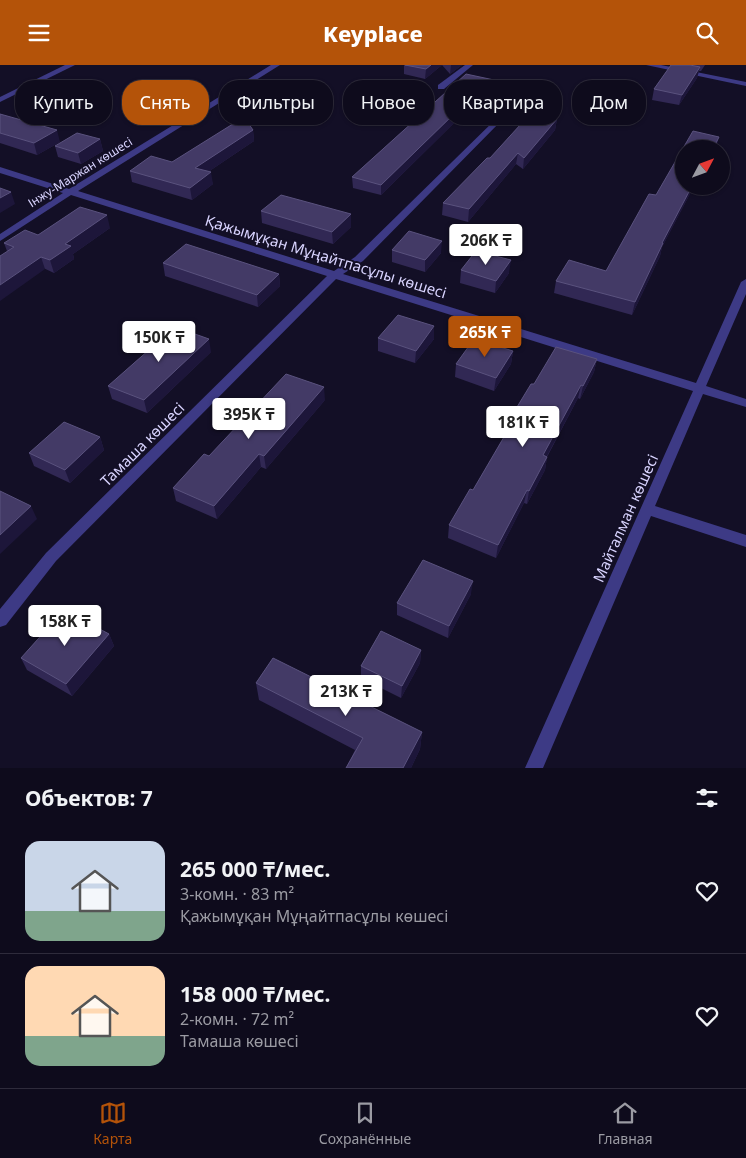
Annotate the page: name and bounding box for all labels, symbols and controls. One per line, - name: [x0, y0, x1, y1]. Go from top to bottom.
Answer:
- text: Keyplace: [323, 18, 423, 48]
- icon: menu: [25, 19, 53, 47]
- icon: search: [693, 19, 721, 47]
- chip: Купить: [15, 80, 112, 125]
- chip: Снять: [122, 80, 209, 125]
- chip: Фильтры: [219, 80, 333, 125]
- chip: Новое: [343, 80, 434, 125]
- chip: Квартира: [444, 80, 562, 125]
- chip: Дом: [572, 80, 646, 125]
- street label: Інжу-Маржан көшесі: [25, 133, 135, 211]
- north arrow: [675, 140, 730, 195]
- map controls: [675, 140, 730, 195]
- street label: Қажымұқан Мұңайтпасұлы көшесі: [203, 210, 449, 302]
- pin: 206K ₸: [445, 223, 527, 266]
- text: 206K ₸: [460, 229, 512, 251]
- pin: 265K ₸: [444, 315, 526, 358]
- pin: 150K ₸: [118, 321, 200, 363]
- text: 265K ₸: [459, 321, 511, 343]
- text: 150K ₸: [133, 326, 185, 348]
- pin: 395K ₸: [208, 397, 290, 440]
- street label: Тамаша көшесі: [96, 398, 188, 490]
- text: 395K ₸: [223, 403, 275, 425]
- pin: 181K ₸: [482, 405, 564, 448]
- text: 181K ₸: [497, 411, 549, 433]
- street label: Майталман көшесі: [588, 451, 662, 585]
- pin: 158K ₸: [24, 605, 106, 647]
- text: 158K ₸: [39, 610, 91, 632]
- pin: 213K ₸: [305, 675, 387, 717]
- text: 213K ₸: [320, 680, 372, 702]
- text: Объектов: 7: [25, 784, 153, 812]
- icon: filters: [693, 784, 721, 812]
- text: 265 000 ₸/мес.: [180, 855, 331, 883]
- icon: home: [65, 861, 125, 921]
- icon: heart: [693, 877, 721, 905]
- text: 3-комн. · 83 m²: [180, 883, 294, 905]
- text: Қажымұқан Мұңайтпасұлы көшесі: [180, 905, 448, 927]
- text: 158 000 ₸/мес.: [180, 980, 331, 1008]
- icon: home: [65, 986, 125, 1046]
- icon: heart: [693, 1002, 721, 1030]
- text: 2-комн. · 72 m²: [180, 1008, 294, 1030]
- text: Тамаша көшесі: [180, 1030, 299, 1052]
- tab: Карта: [93, 1099, 132, 1148]
- tab: Сохранённые: [319, 1099, 411, 1148]
- tab: Главная: [598, 1099, 653, 1148]

